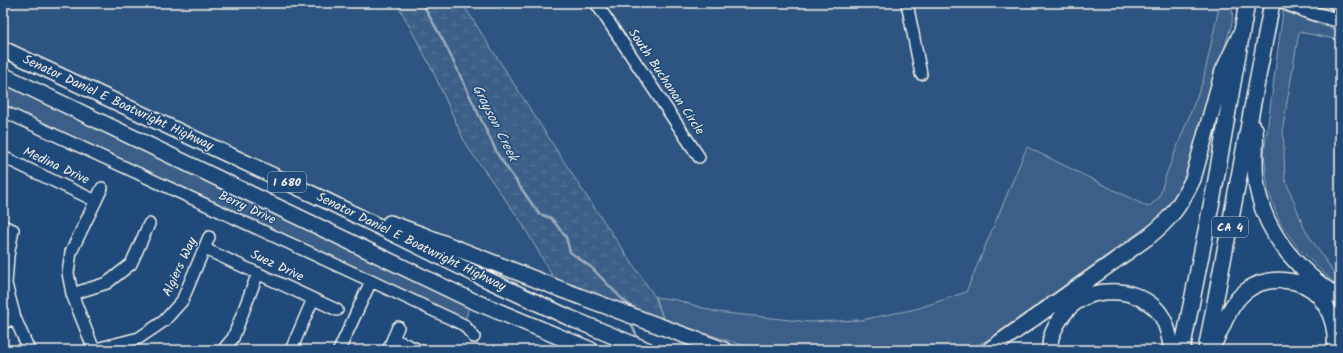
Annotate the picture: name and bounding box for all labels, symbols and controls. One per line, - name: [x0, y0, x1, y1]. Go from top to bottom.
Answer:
- street label: South Buchanan Circle: [622, 24, 710, 140]
- street label: Senator Daniel E Boatwright Highway: [19, 49, 218, 157]
- water label: Grayson Creek: [466, 81, 525, 168]
- street label: Medina Drive: [19, 141, 93, 191]
- road number: I 680: [268, 172, 306, 192]
- street label: Berry Drive: [215, 186, 279, 231]
- street label: Senator Daniel E Boatwright Highway: [313, 187, 510, 298]
- road number: CA 4: [1212, 217, 1248, 237]
- street label: Algiers Way: [157, 233, 203, 300]
- street label: Suez Drive: [247, 244, 307, 288]

